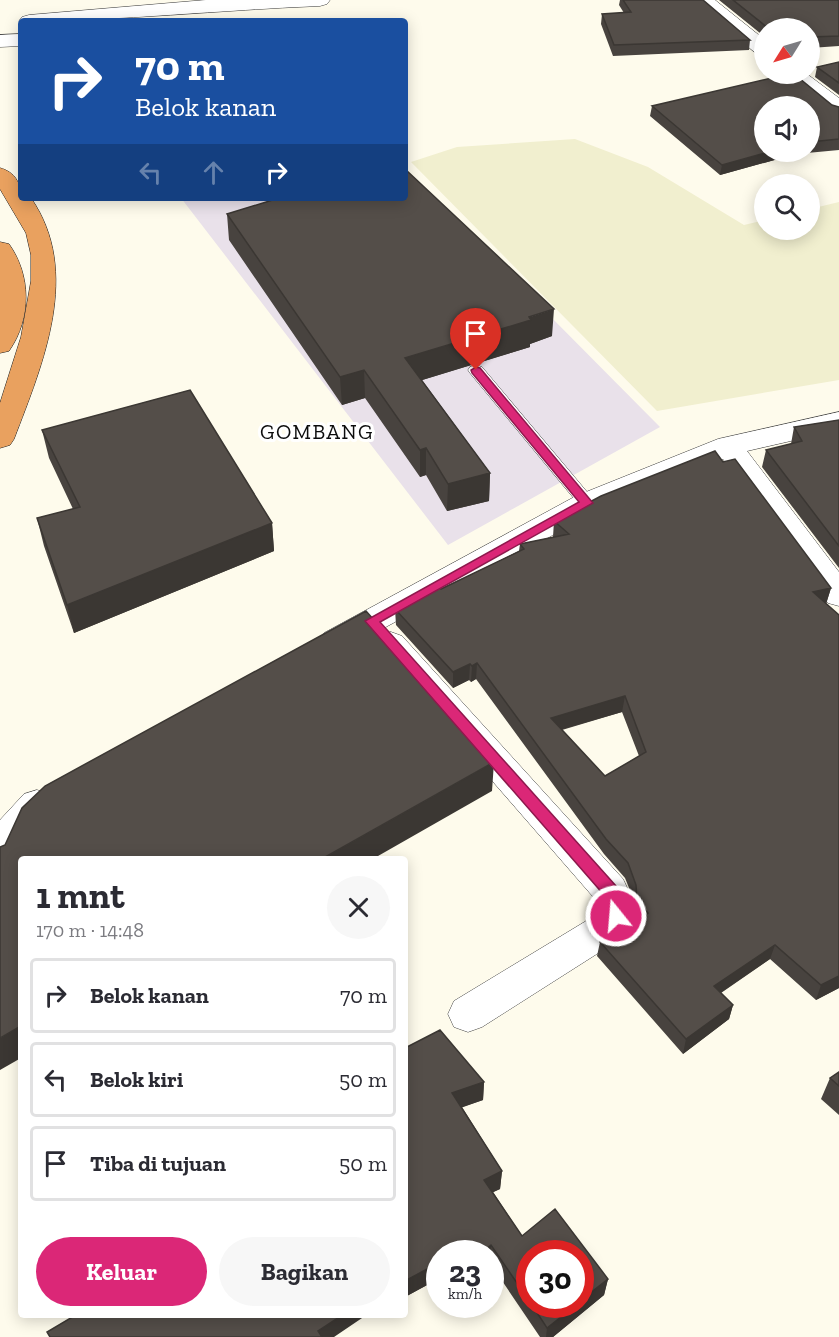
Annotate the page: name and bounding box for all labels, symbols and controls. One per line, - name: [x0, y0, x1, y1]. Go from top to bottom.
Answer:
- north arrow: [754, 18, 820, 84]
- map controls: [754, 18, 820, 240]
- text: 70 m: [135, 40, 225, 91]
- icon: right: [36, 42, 114, 120]
- text: Belok kanan: [135, 91, 276, 123]
- button: sound: [754, 96, 820, 162]
- icon: left: [134, 156, 167, 189]
- icon: ahead: [197, 156, 230, 189]
- icon: right: [260, 156, 293, 189]
- button: search: [754, 174, 820, 240]
- pin: [450, 308, 501, 370]
- icon: arrive: [459, 317, 492, 350]
- district label: GOMBANG: [260, 419, 374, 444]
- text: 1 mnt: [36, 874, 125, 917]
- button: close: [327, 876, 390, 939]
- position arrow: [584, 884, 648, 948]
- text: 170 m · 14:48: [36, 918, 144, 942]
- icon: right: [39, 979, 72, 1012]
- text: Belok kanan: [90, 982, 209, 1009]
- text: 70 m: [340, 982, 387, 1009]
- icon: left: [39, 1063, 72, 1096]
- text: Belok kiri: [90, 1066, 183, 1093]
- text: 50 m: [339, 1066, 387, 1093]
- icon: arrive: [39, 1147, 72, 1180]
- text: Tiba di tujuan: [90, 1150, 226, 1177]
- text: 50 m: [339, 1150, 387, 1177]
- button: Keluar: [36, 1237, 207, 1306]
- button: Bagikan: [219, 1237, 390, 1306]
- speed limit sign: 30: [516, 1240, 594, 1318]
- text: 23: [449, 1254, 481, 1290]
- text: km/h: [448, 1285, 482, 1303]

